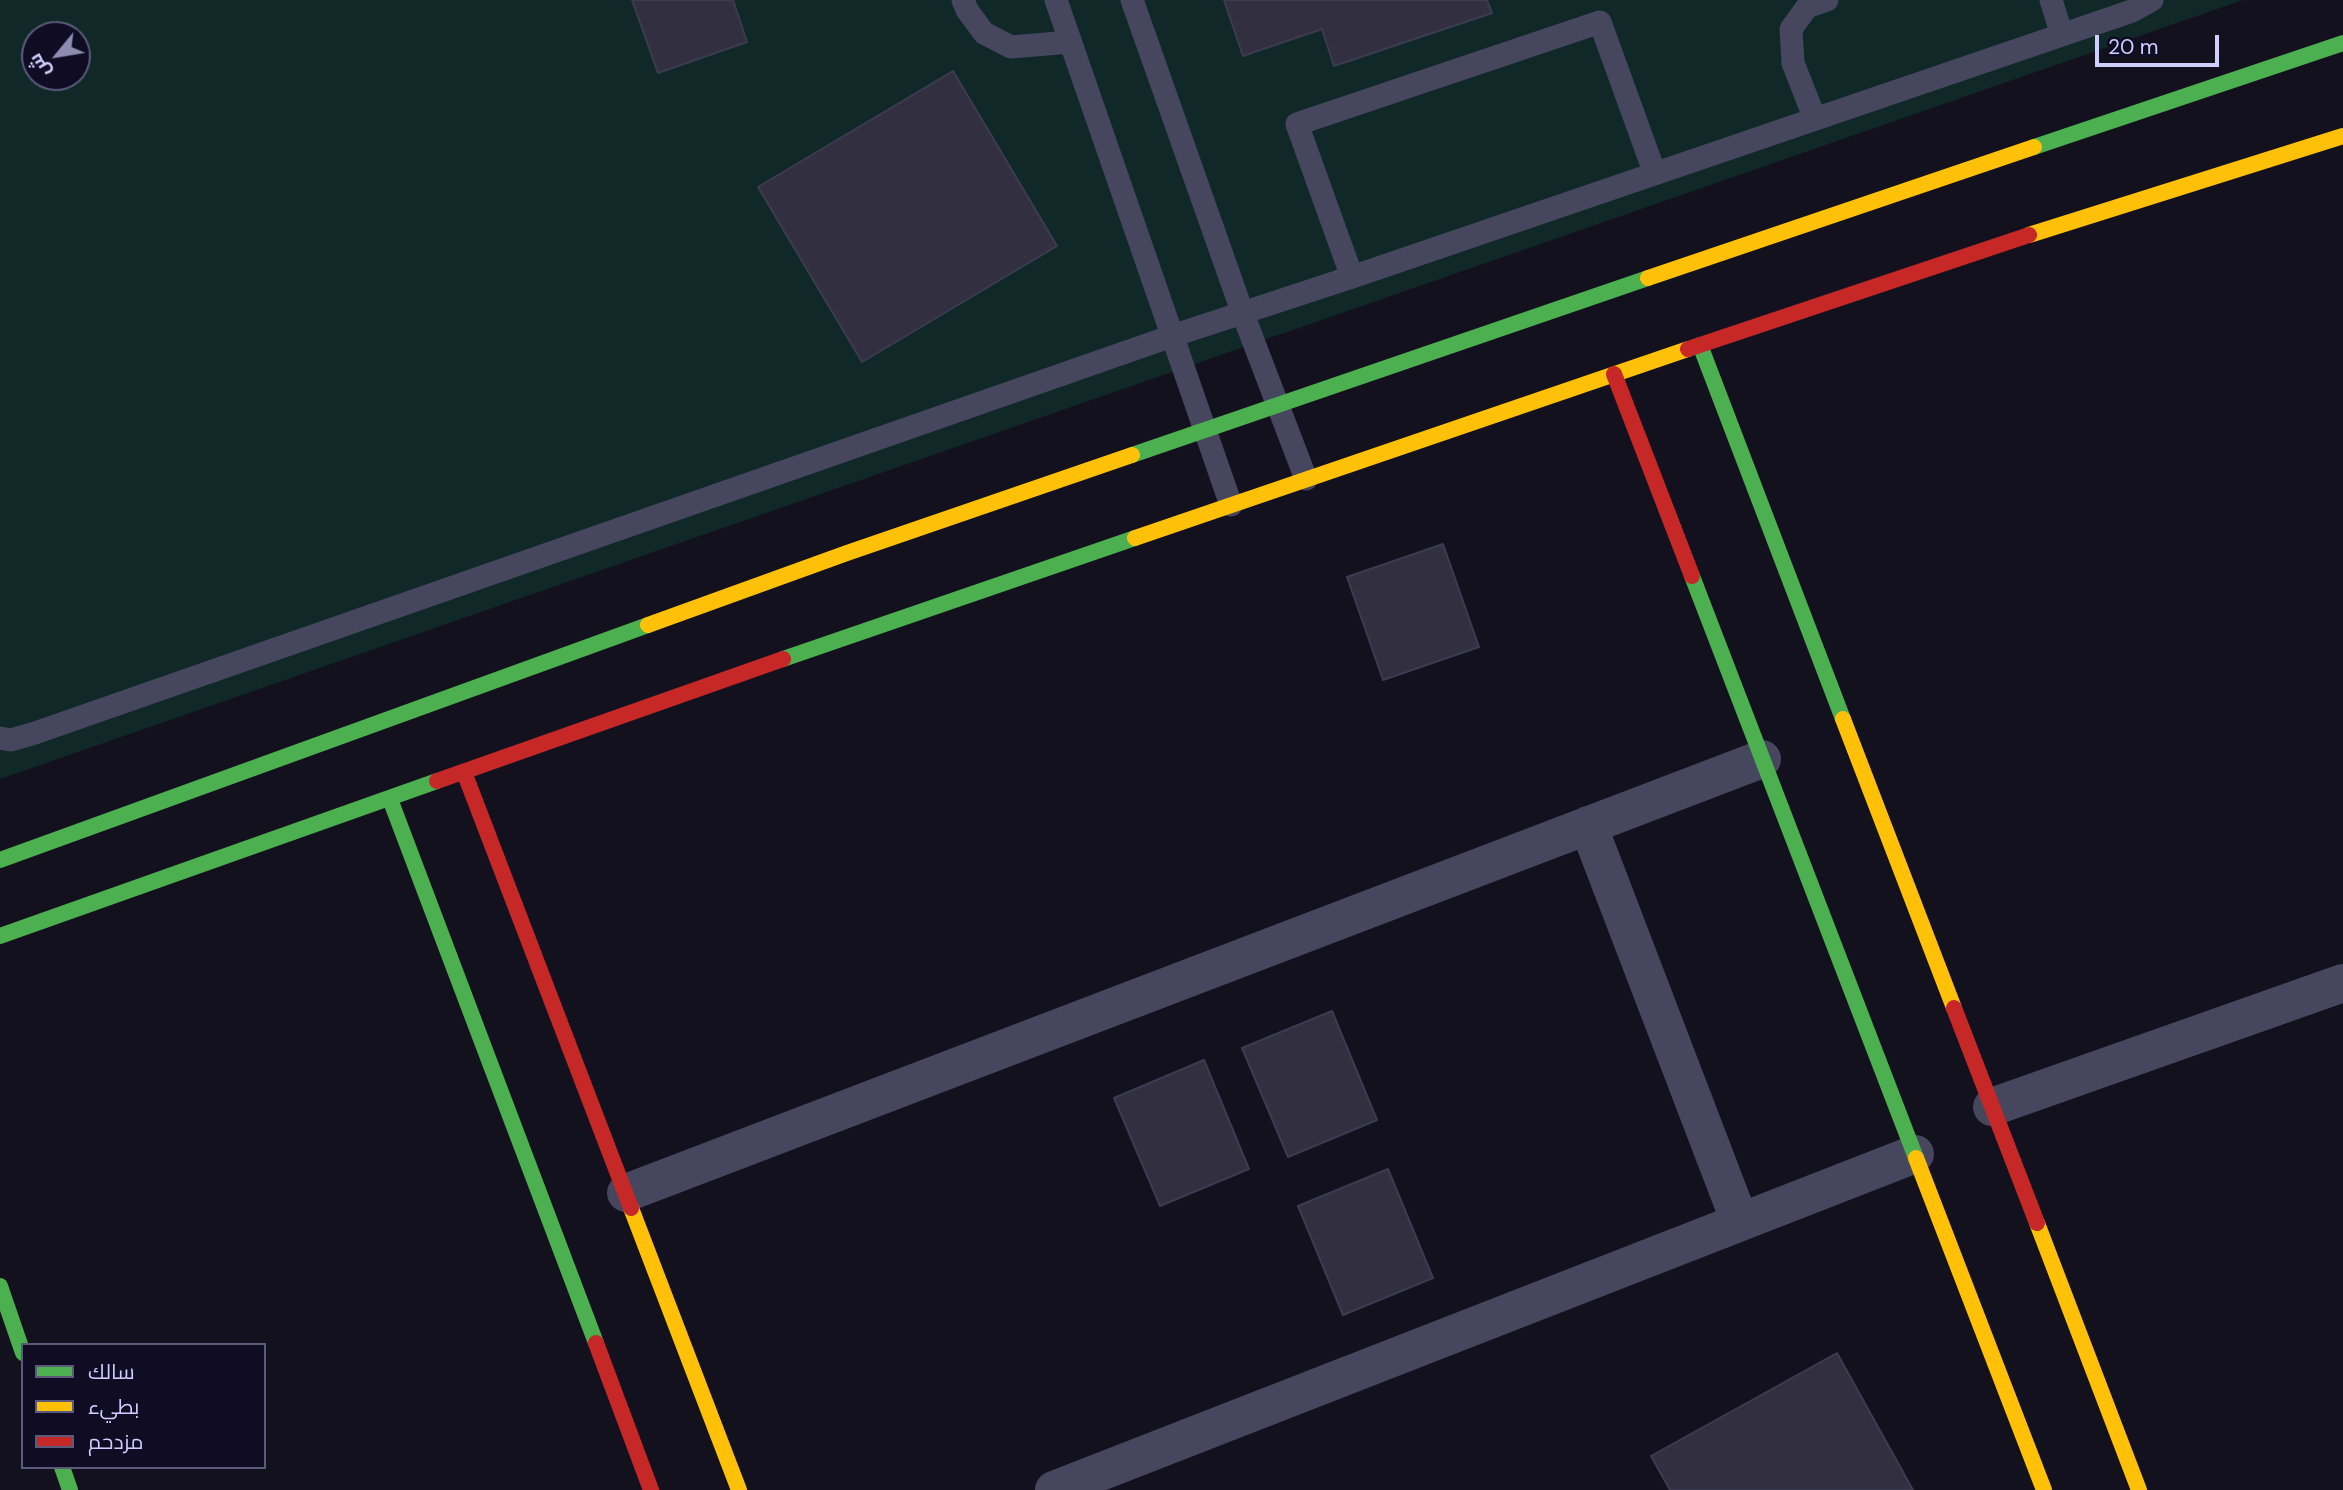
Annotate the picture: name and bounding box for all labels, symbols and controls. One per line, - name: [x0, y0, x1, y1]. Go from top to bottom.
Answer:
- north arrow: [21, 21, 91, 91]
- scale bar: [2098, 21, 2222, 65]
- text: 20 m: [2108, 33, 2159, 61]
- text: ش: [22, 49, 56, 83]
- legend: [21, 1343, 266, 1469]
- text: سالك: [88, 1358, 135, 1386]
- text: بطيء: [88, 1393, 139, 1421]
- text: مزدحم: [88, 1428, 143, 1456]

